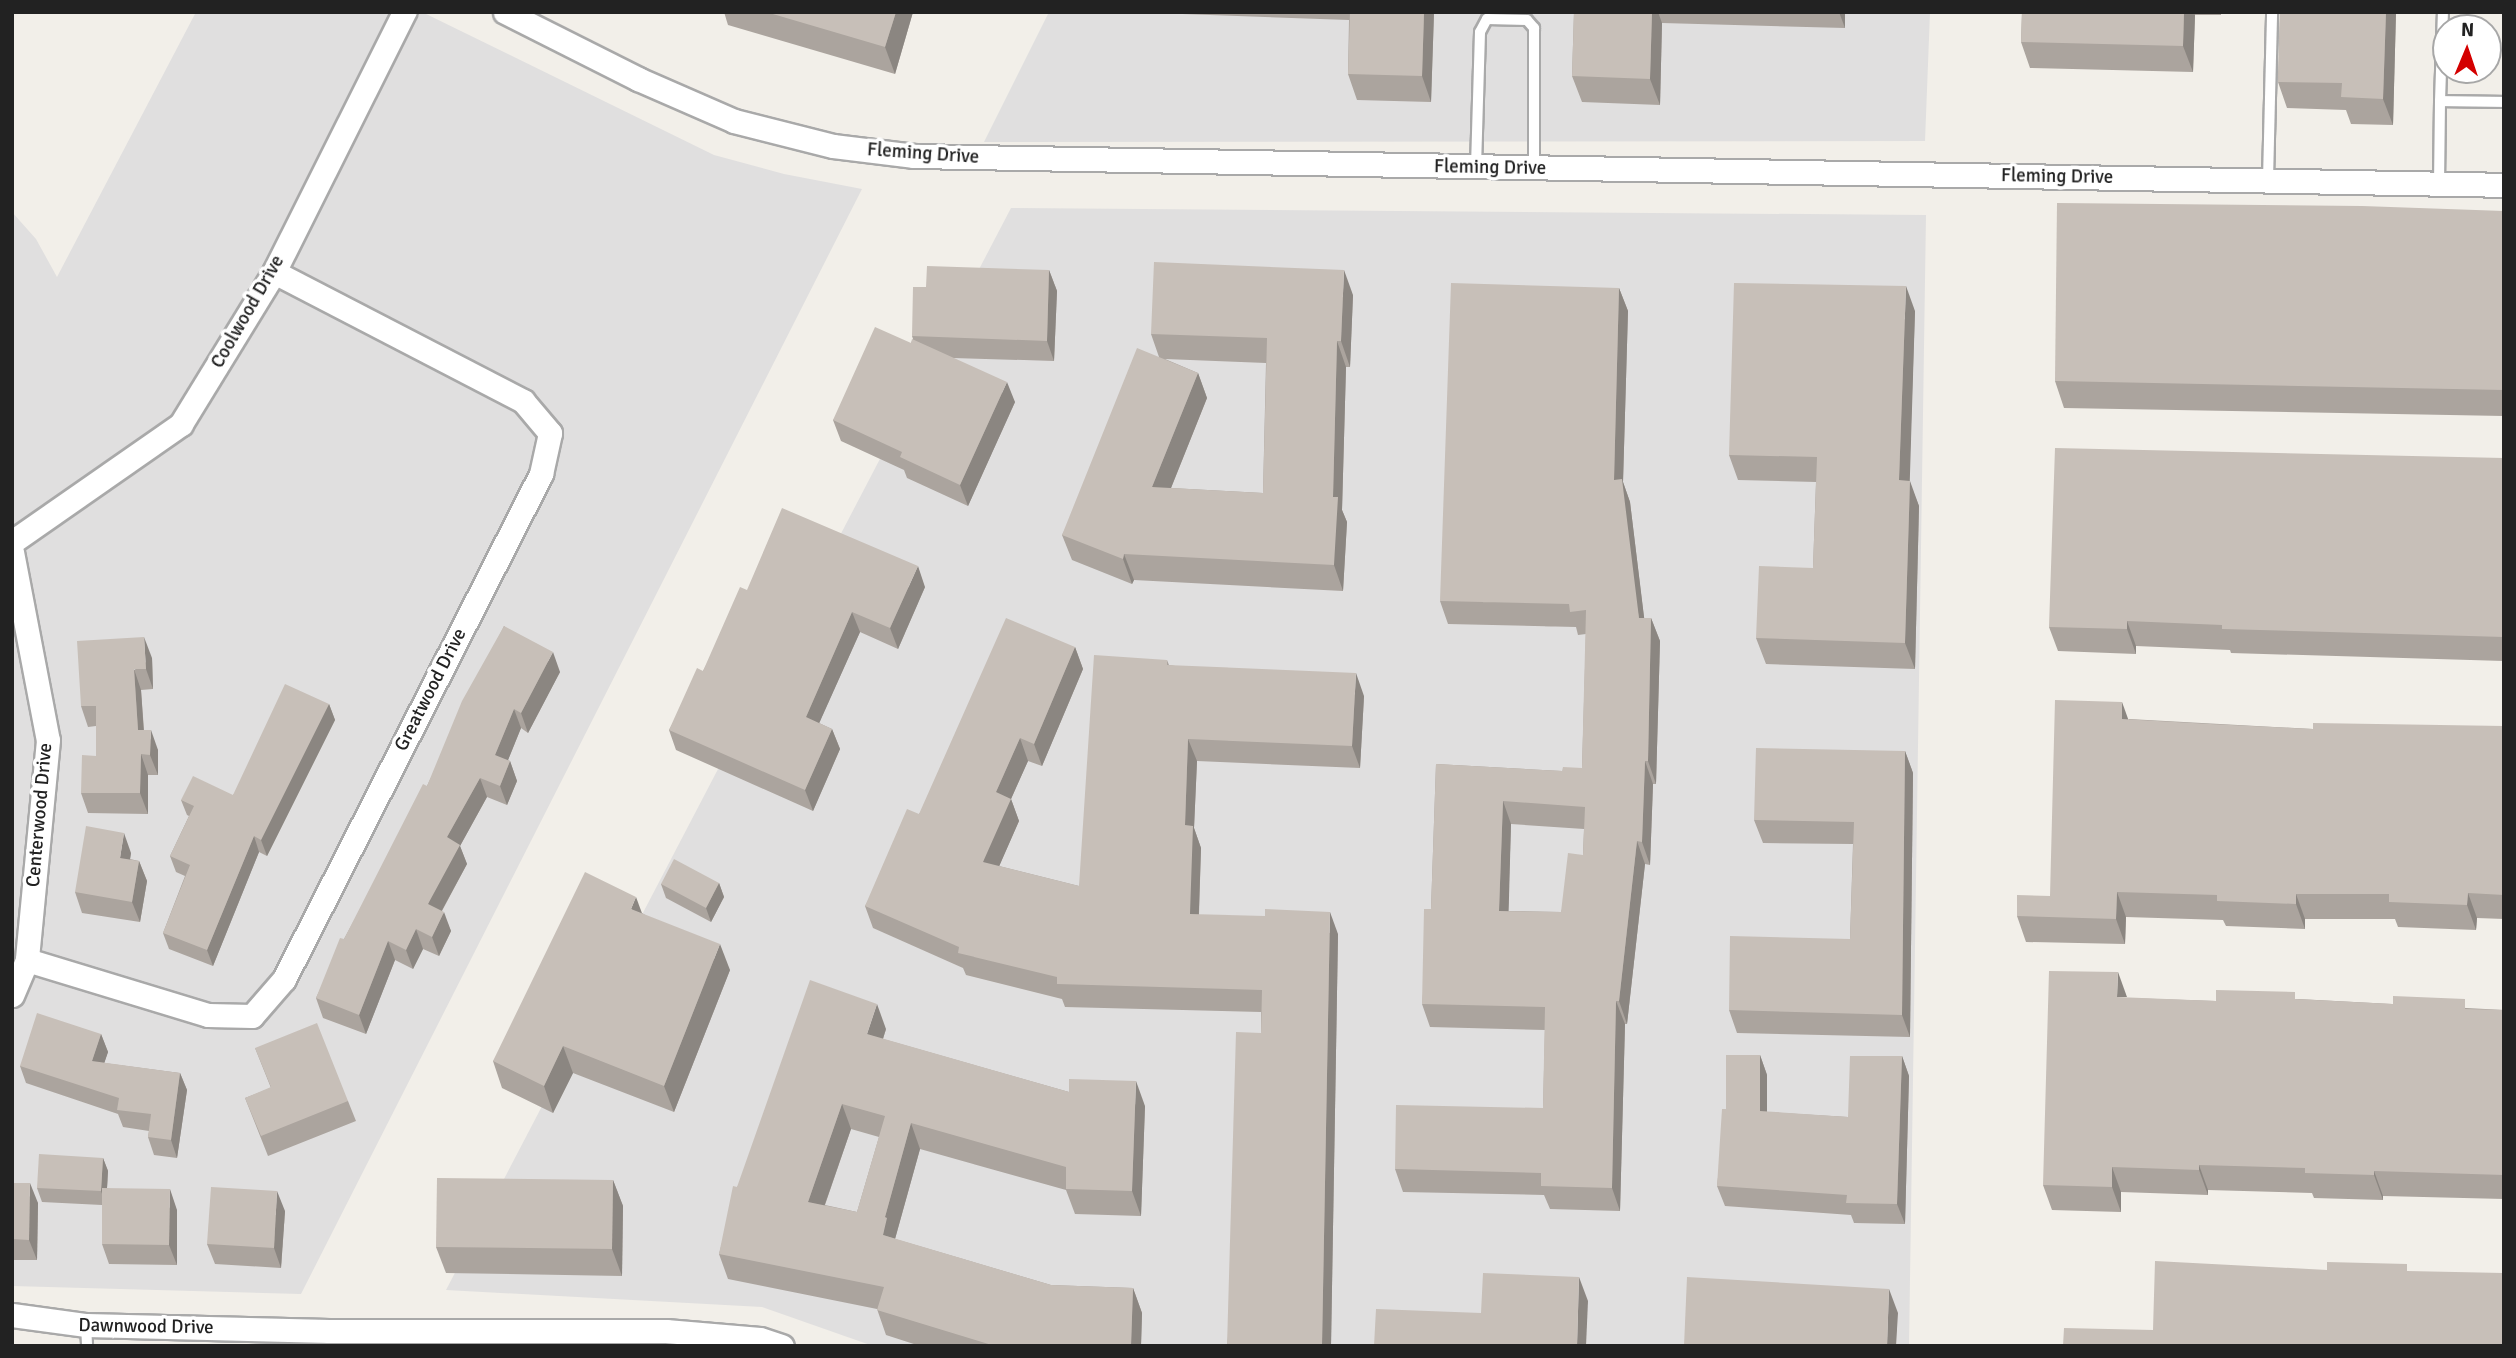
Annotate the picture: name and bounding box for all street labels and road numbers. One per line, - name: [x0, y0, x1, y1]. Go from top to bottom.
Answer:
- street label: Fleming Drive: [866, 139, 980, 169]
- street label: Fleming Drive: [1434, 156, 1546, 180]
- street label: Fleming Drive: [2001, 165, 2113, 189]
- street label: Coolwood Drive: [207, 252, 289, 372]
- street label: Greatwood Drive: [390, 625, 472, 755]
- street label: Centerwood Drive: [22, 742, 58, 888]
- street label: Dawnwood Drive: [78, 1314, 214, 1340]

